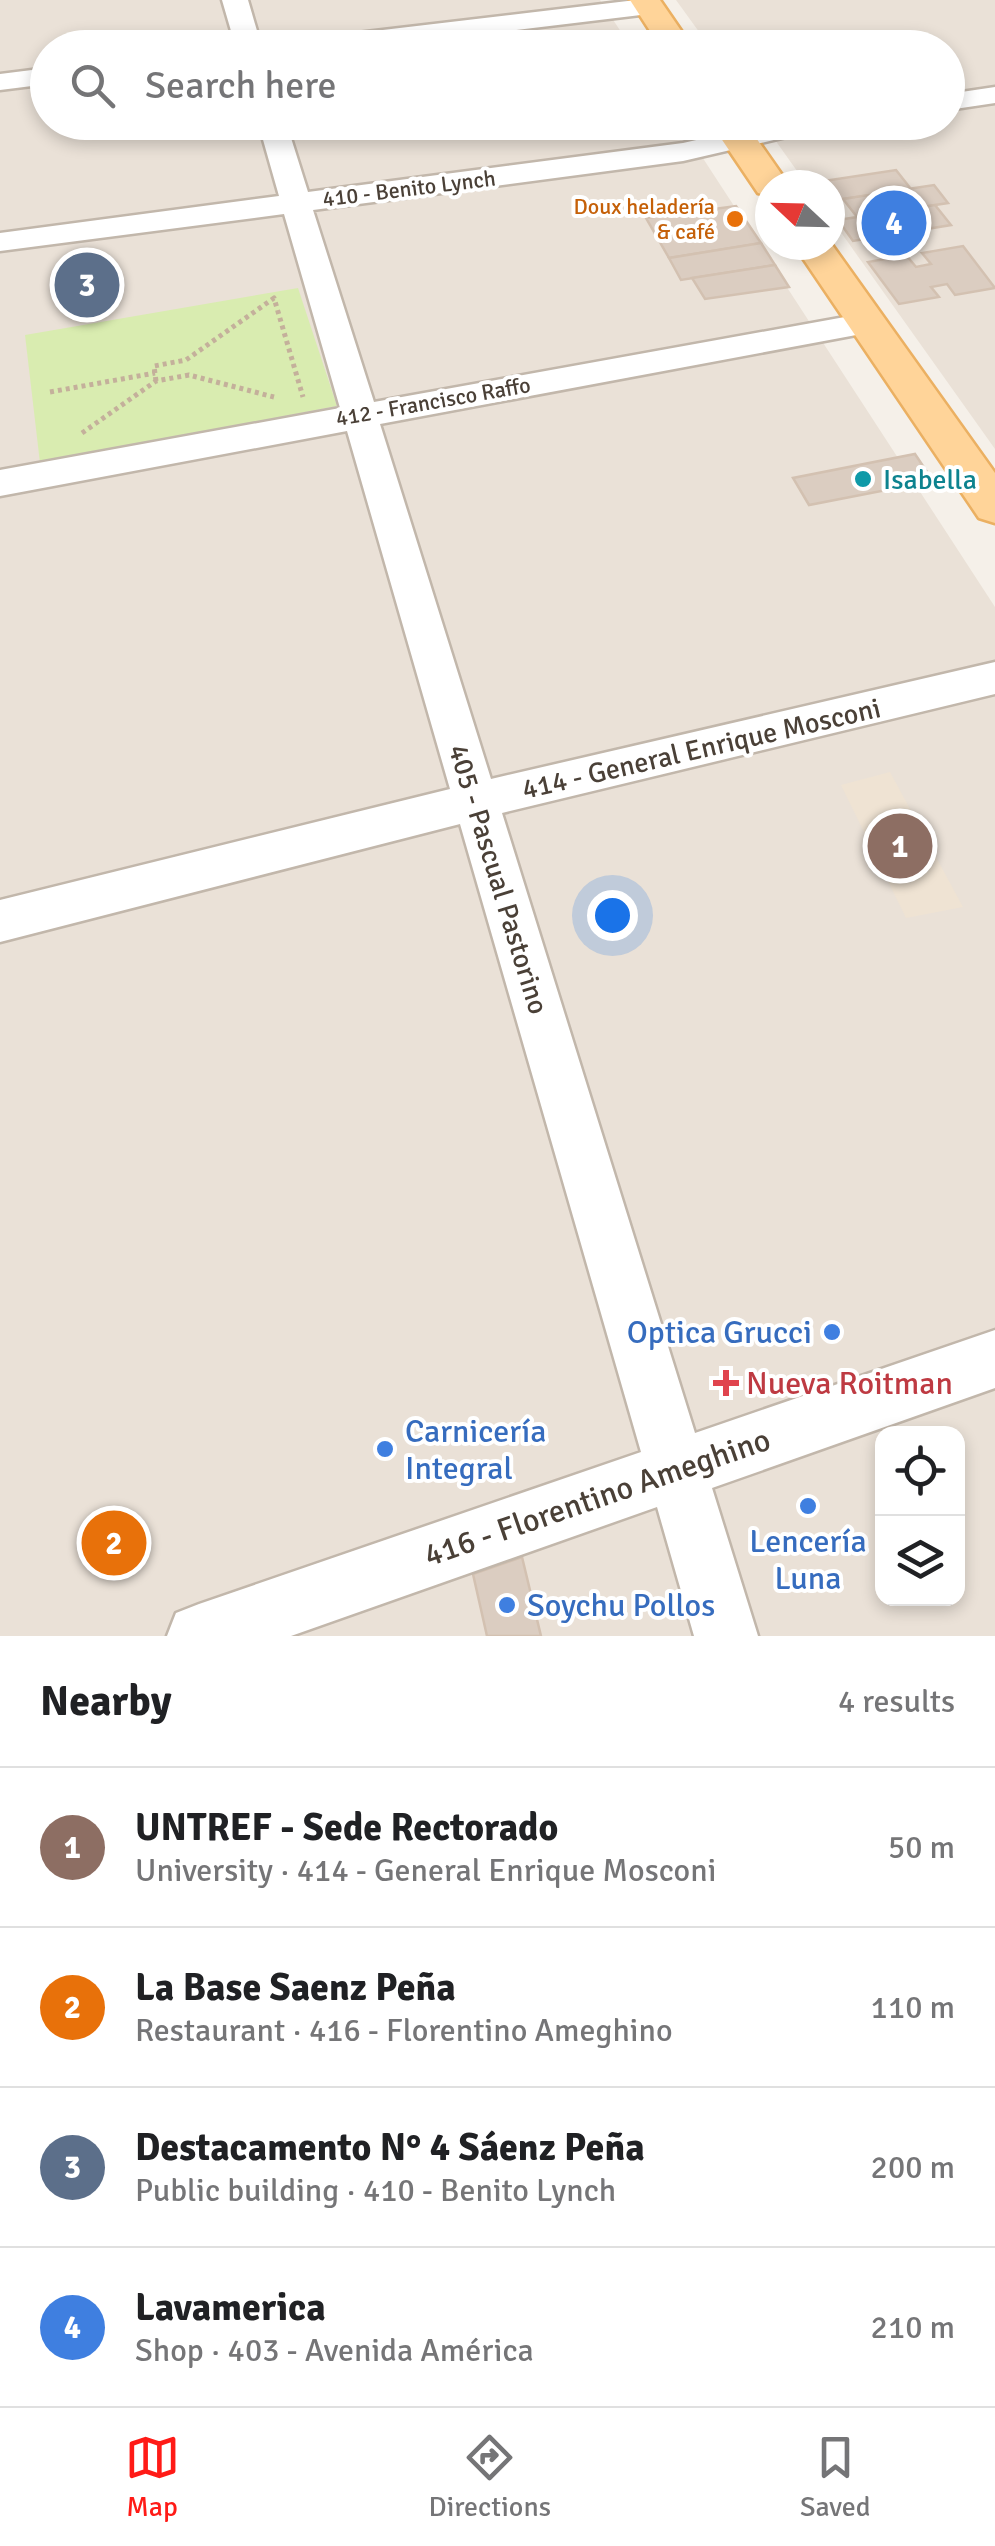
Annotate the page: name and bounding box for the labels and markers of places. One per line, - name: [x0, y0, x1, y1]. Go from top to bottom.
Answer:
- pin: 4: [862, 186, 926, 260]
- place label: Doux heladería & café: [573, 193, 715, 245]
- marker: Doux heladería & café: [724, 208, 746, 230]
- pin: 3: [54, 248, 120, 322]
- place label: Isabella: [883, 463, 977, 497]
- marker: Isabella: [852, 468, 874, 490]
- pin: 1: [868, 808, 932, 884]
- place label: Optica Grucci: [627, 1313, 812, 1352]
- marker: Optica Grucci: [821, 1321, 843, 1343]
- place label: Nueva Roitman: [746, 1364, 953, 1403]
- marker: Nueva Roitman: [715, 1372, 737, 1394]
- place label: Carnicería Integral: [405, 1412, 546, 1488]
- marker: Carnicería Integral: [374, 1438, 396, 1460]
- marker: Lencería Luna: [797, 1495, 819, 1517]
- pin: 2: [82, 1506, 146, 1580]
- place label: Lencería Luna: [749, 1522, 867, 1598]
- place label: Soychu Pollos: [527, 1586, 715, 1625]
- marker: Soychu Pollos: [496, 1594, 518, 1616]

